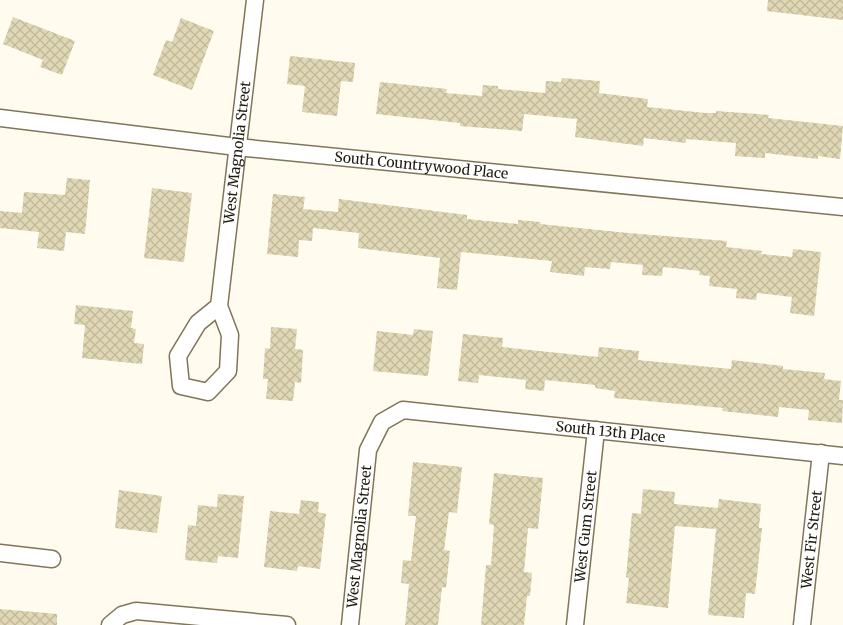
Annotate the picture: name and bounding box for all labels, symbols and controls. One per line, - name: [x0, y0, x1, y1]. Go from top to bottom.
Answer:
- street label: West Magnolia Street: [220, 80, 254, 226]
- street label: South Countrywood Place: [334, 148, 509, 183]
- street label: South 13th Place: [555, 417, 666, 446]
- street label: West Magnolia Street: [343, 464, 375, 610]
- street label: West Gum Street: [571, 469, 601, 585]
- street label: West Fir Street: [797, 489, 826, 591]

